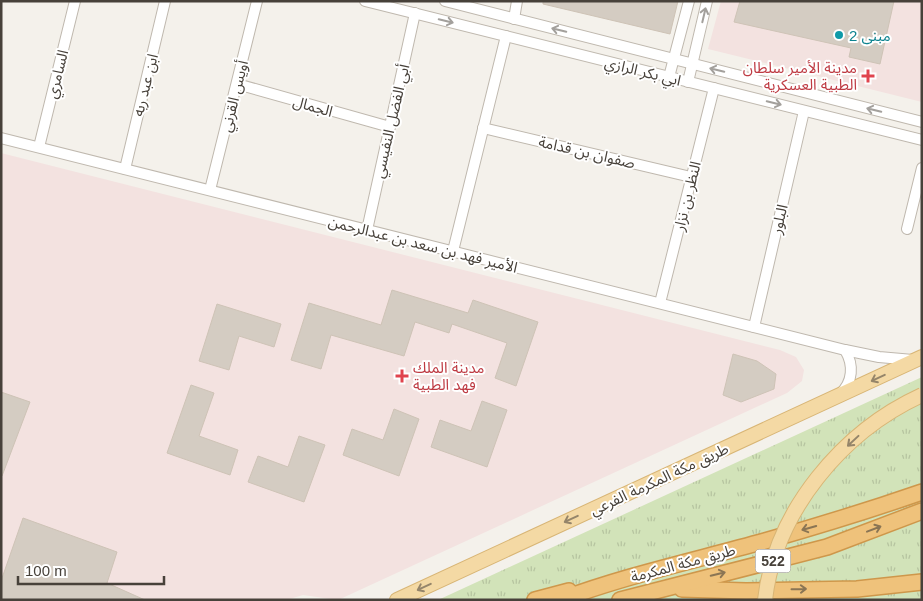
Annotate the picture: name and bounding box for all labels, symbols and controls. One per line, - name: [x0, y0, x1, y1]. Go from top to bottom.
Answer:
- one-way arrow: [700, 8, 709, 24]
- one-way arrow: [438, 17, 454, 26]
- one-way arrow: [552, 25, 568, 34]
- place label: مبنى 2: [849, 27, 891, 45]
- marker: مبنى 2: [833, 29, 845, 41]
- street label: السامري: [43, 48, 75, 101]
- street label: ابن عبد ربه: [129, 52, 162, 118]
- street label: ابي بكر الرازي: [602, 53, 683, 92]
- street label: أويس القرني: [217, 58, 255, 135]
- place label: مدينة الأمير سلطان الطبية العسكرية: [743, 59, 857, 94]
- street label: أبي الفضل النفيسي: [370, 62, 416, 180]
- one-way arrow: [709, 65, 725, 74]
- marker: مدينة الأمير سلطان الطبية العسكرية: [861, 69, 875, 83]
- street label: الجمال: [291, 92, 335, 121]
- one-way arrow: [765, 99, 781, 108]
- one-way arrow: [867, 105, 883, 114]
- street label: صفوان بن قدامة: [537, 133, 637, 172]
- street label: النظر بن نزار: [670, 159, 705, 234]
- street label: البلور: [767, 203, 792, 237]
- street label: الأمير فهد بن سعد بن عبدالرحمن: [326, 212, 519, 277]
- place label: مدينة الملك فهد الطبية: [413, 359, 484, 394]
- marker: مدينة الملك فهد الطبية: [395, 369, 409, 383]
- one-way arrow: [871, 373, 886, 383]
- one-way arrow: [846, 435, 859, 447]
- street label: طريق مكة المكرمة الفرعي: [587, 439, 732, 522]
- one-way arrow: [564, 515, 579, 525]
- one-way arrow: [801, 524, 817, 534]
- one-way arrow: [866, 524, 881, 533]
- street label: طريق مكة المكرمة: [629, 541, 738, 587]
- road number: 522: [756, 550, 790, 572]
- scale bar: [18, 554, 164, 586]
- text: 100 m: [25, 562, 67, 579]
- one-way arrow: [710, 569, 726, 578]
- one-way arrow: [417, 583, 432, 593]
- one-way arrow: [791, 585, 807, 594]

